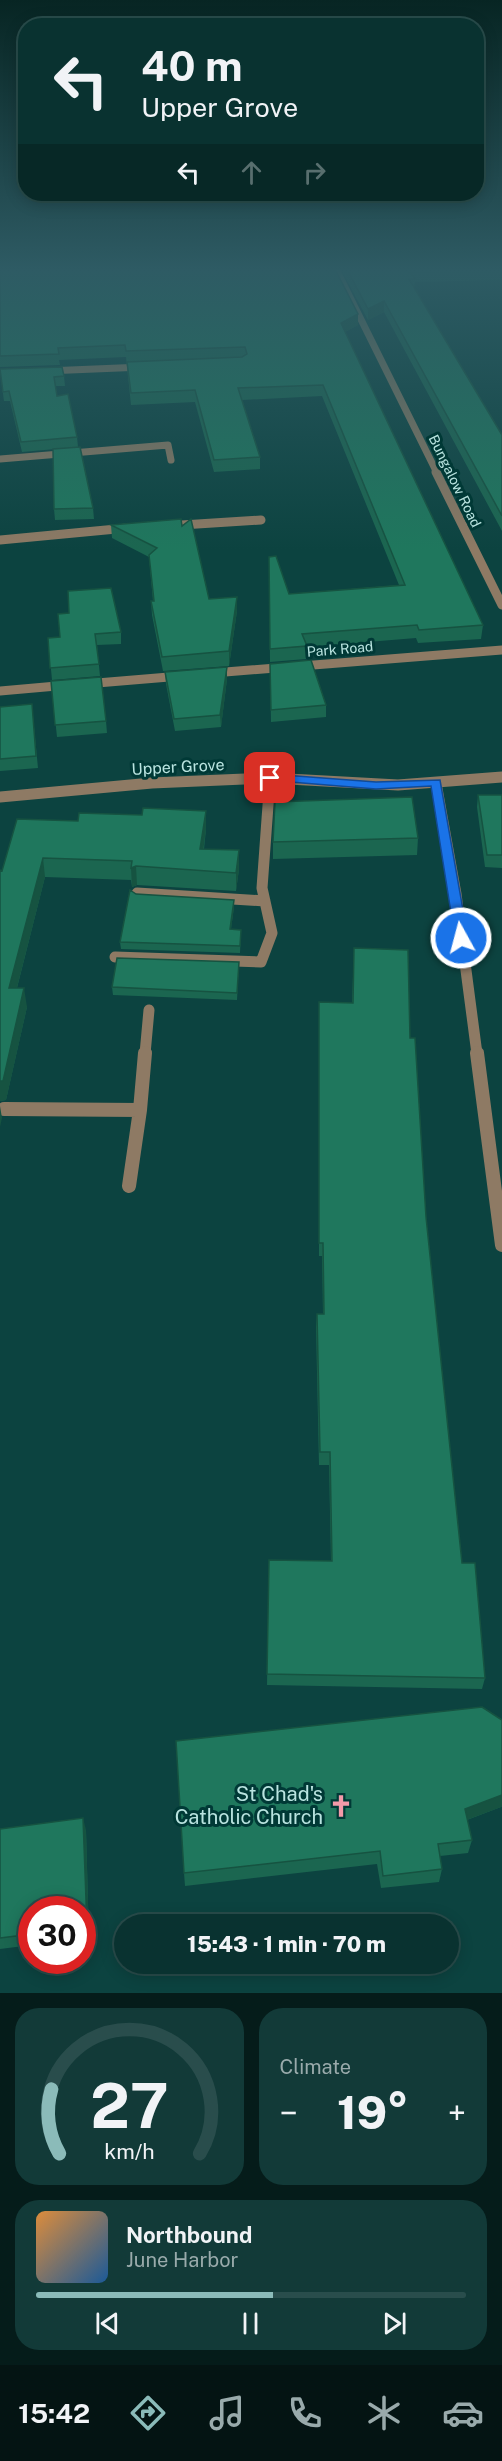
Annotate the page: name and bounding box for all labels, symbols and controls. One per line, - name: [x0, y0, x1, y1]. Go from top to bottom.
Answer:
- text: 40 m: [141, 41, 243, 90]
- icon: left: [42, 42, 120, 120]
- text: Upper Grove: [141, 91, 298, 123]
- icon: left: [172, 156, 205, 189]
- icon: ahead: [235, 156, 268, 189]
- icon: right: [298, 156, 331, 189]
- street label: Bungalow Road: [426, 432, 484, 530]
- street label: Park Road: [306, 638, 374, 660]
- pin: [244, 752, 295, 803]
- street label: Upper Grove: [131, 755, 225, 779]
- icon: arrive: [253, 761, 286, 794]
- position arrow: [429, 906, 493, 970]
- place label: St Chad's Catholic Church: [175, 1782, 323, 1829]
- church icon: St Chad's Catholic Church: [328, 1793, 354, 1819]
- speed limit sign: 30: [18, 1896, 96, 1974]
- text: 15:43 · 1 min · 70 m: [187, 1931, 386, 1957]
- text: Climate: [280, 2055, 351, 2079]
- text: 27: [90, 2069, 169, 2142]
- text: 19°: [337, 2086, 409, 2139]
- text: −: [280, 2094, 298, 2132]
- text: +: [448, 2094, 466, 2132]
- text: km/h: [104, 2139, 154, 2164]
- text: Northbound: [126, 2222, 252, 2248]
- text: June Harbor: [126, 2248, 238, 2272]
- icon: previous: [91, 2307, 124, 2340]
- icon: pause: [234, 2307, 267, 2340]
- icon: next: [378, 2307, 411, 2340]
- icon: directions: [127, 2392, 169, 2434]
- icon: music: [206, 2392, 248, 2434]
- icon: phone: [284, 2392, 326, 2434]
- icon: climate: [363, 2392, 405, 2434]
- icon: car: [442, 2392, 484, 2434]
- text: 15:42: [18, 2397, 90, 2429]

